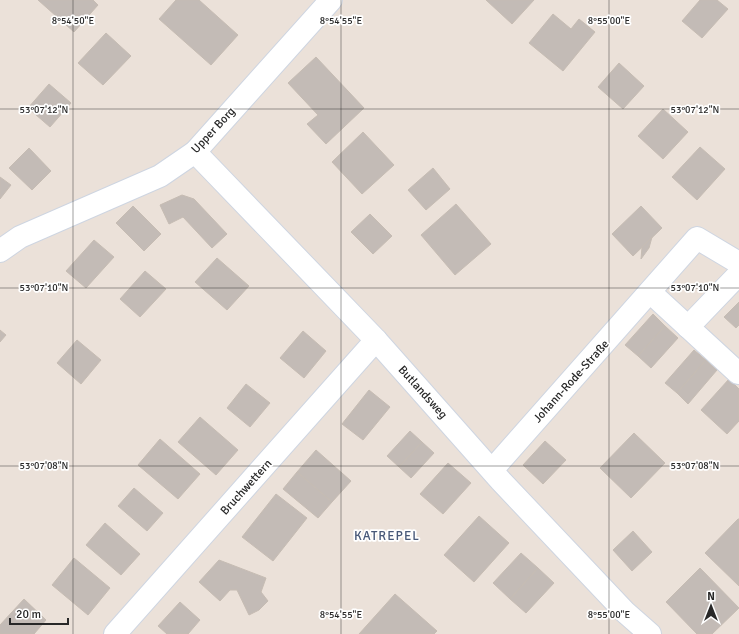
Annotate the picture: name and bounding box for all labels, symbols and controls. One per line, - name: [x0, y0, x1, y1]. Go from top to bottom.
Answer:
- text: 8°54'50"E: [52, 15, 94, 27]
- text: 8°54'55"E: [320, 15, 362, 27]
- text: 8°55'00"E: [588, 15, 630, 27]
- text: 53°07'12"N: [20, 104, 68, 116]
- street label: Upper Borg: [188, 104, 239, 157]
- text: 53°07'12"N: [671, 104, 719, 116]
- text: 53°07'10"N: [20, 282, 68, 294]
- text: 53°07'10"N: [671, 282, 719, 294]
- street label: Johann-Rode-Straße: [530, 337, 612, 426]
- street label: Butlandsweg: [395, 363, 451, 422]
- street label: Bruchwettern: [217, 456, 275, 518]
- text: 53°07'08"N: [20, 460, 68, 472]
- text: 53°07'08"N: [671, 460, 719, 472]
- district label: KATREPEL: [354, 528, 420, 544]
- north arrow: [691, 586, 731, 626]
- text: N: [707, 590, 715, 603]
- scale bar: [10, 600, 68, 626]
- text: 20 m: [16, 607, 41, 622]
- text: 8°54'55"E: [320, 609, 362, 621]
- text: 8°55'00"E: [588, 609, 630, 621]

